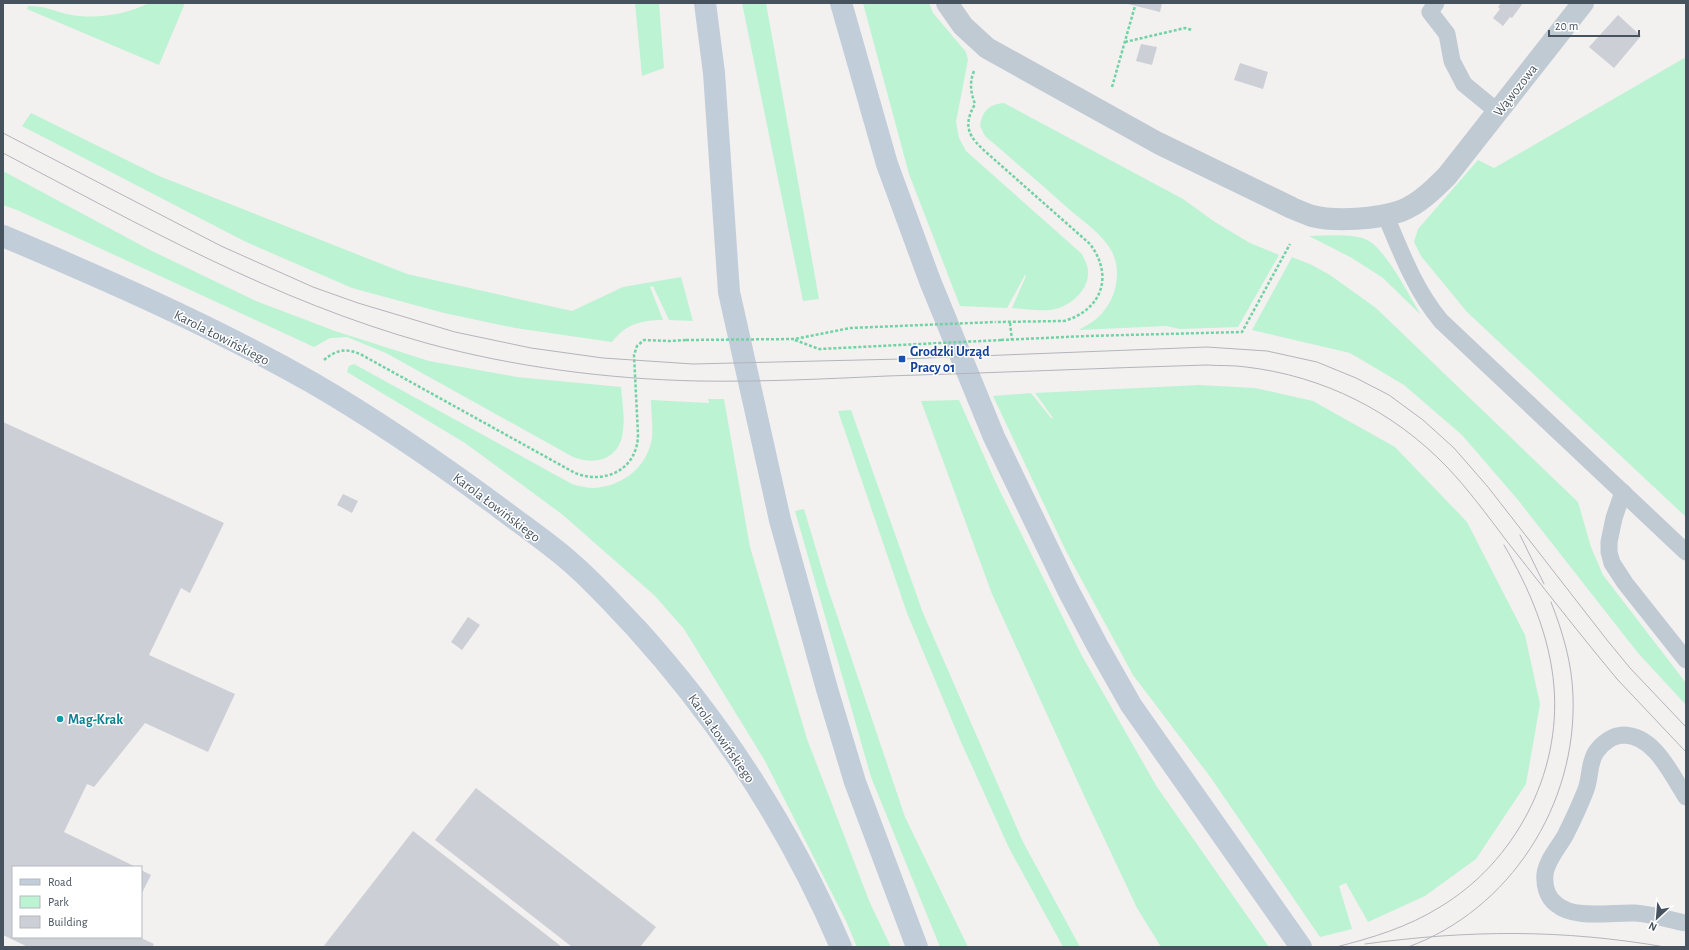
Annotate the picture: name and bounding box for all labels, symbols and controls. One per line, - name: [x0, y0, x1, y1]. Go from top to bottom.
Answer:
- scale bar: [1549, 12, 1639, 38]
- text: 20 m: [1555, 20, 1578, 32]
- street label: Wąwozowa: [1491, 62, 1541, 119]
- street label: Karola Łowińskiego: [172, 308, 272, 368]
- place label: Grodzki Urząd Pracy 01: [910, 345, 990, 375]
- marker: Grodzki Urząd Pracy 01: [897, 354, 907, 364]
- street label: Karola Łowińskiego: [450, 471, 543, 545]
- street label: Karola Łowińskiego: [685, 692, 757, 786]
- place label: Mag-Krak: [68, 713, 123, 727]
- marker: Mag-Krak: [55, 714, 65, 724]
- legend: [12, 866, 142, 938]
- text: Road: [48, 876, 72, 888]
- text: Park: [48, 896, 69, 908]
- north arrow: [1637, 898, 1677, 938]
- text: Building: [48, 916, 88, 928]
- text: N: [1647, 920, 1659, 933]

